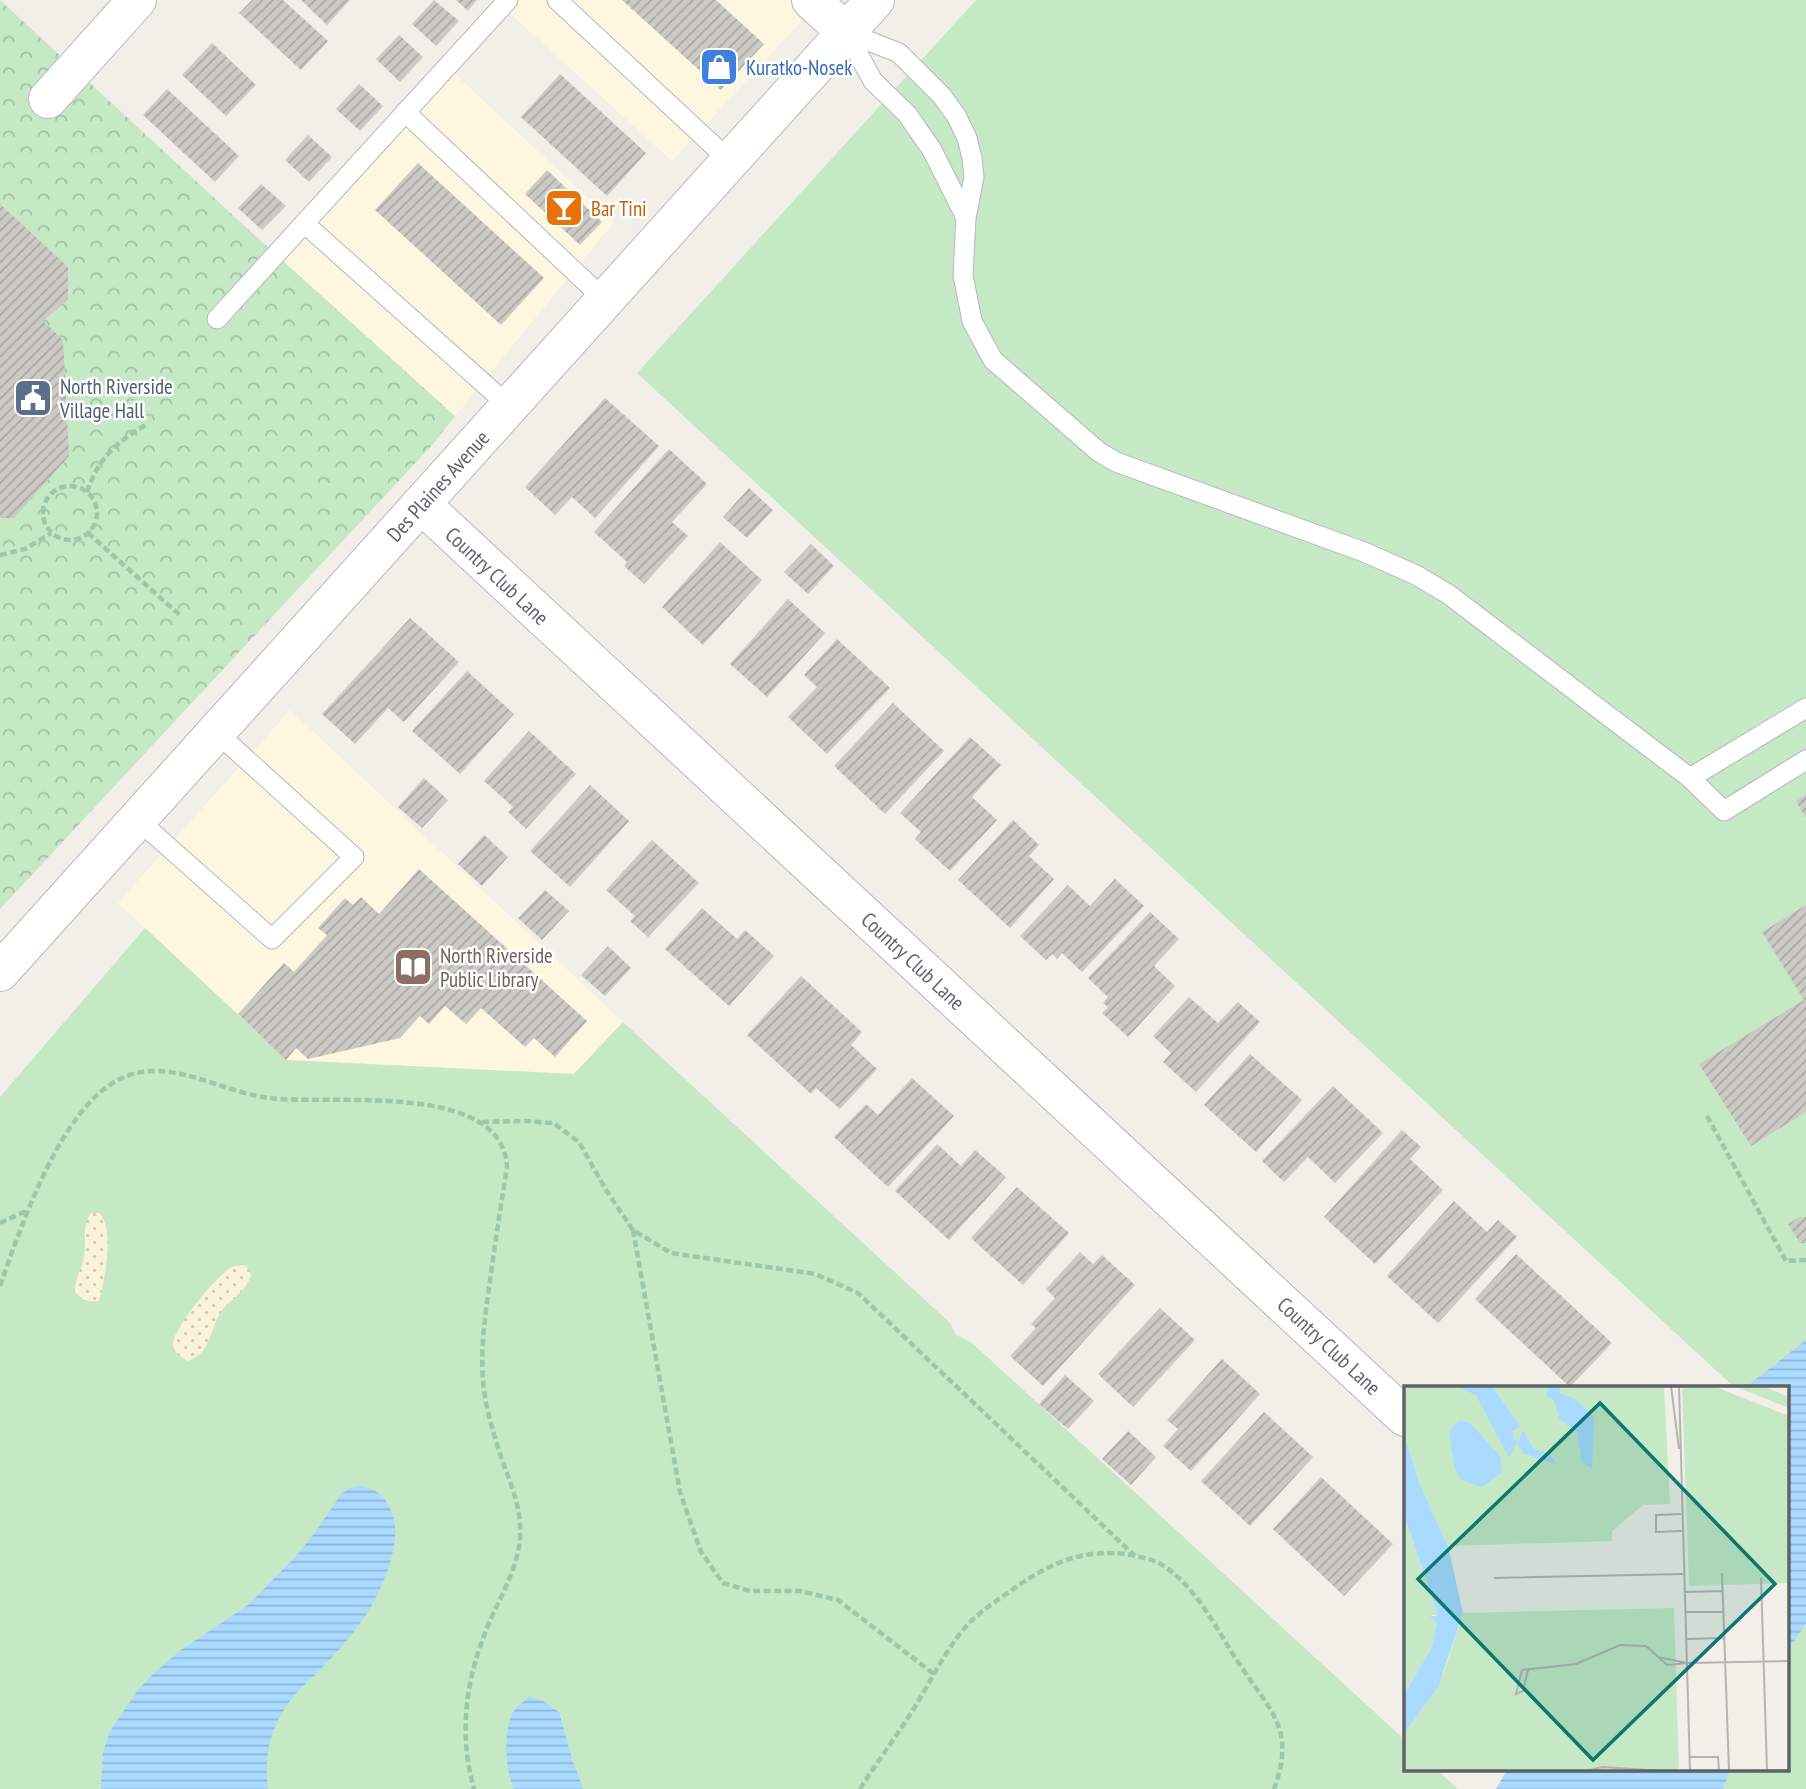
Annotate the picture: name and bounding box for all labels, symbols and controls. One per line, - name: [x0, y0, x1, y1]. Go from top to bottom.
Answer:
- shop icon: Kuratko-Nosek: [698, 46, 740, 88]
- place label: Kuratko-Nosek: [746, 54, 852, 81]
- bar icon: Bar Tini: [543, 187, 585, 229]
- place label: Bar Tini: [591, 195, 647, 222]
- place label: North Riverside Village Hall: [59, 373, 173, 424]
- public building icon: North Riverside Village Hall: [12, 377, 54, 419]
- street label: Des Plaines Avenue: [381, 425, 495, 547]
- street label: Country Club Lane: [440, 521, 554, 631]
- street label: Country Club Lane: [856, 906, 970, 1016]
- place label: North Riverside Public Library: [440, 942, 553, 993]
- library icon: North Riverside Public Library: [392, 946, 434, 988]
- street label: Country Club Lane: [1272, 1291, 1386, 1401]
- inset map: [1404, 1386, 1788, 1772]

